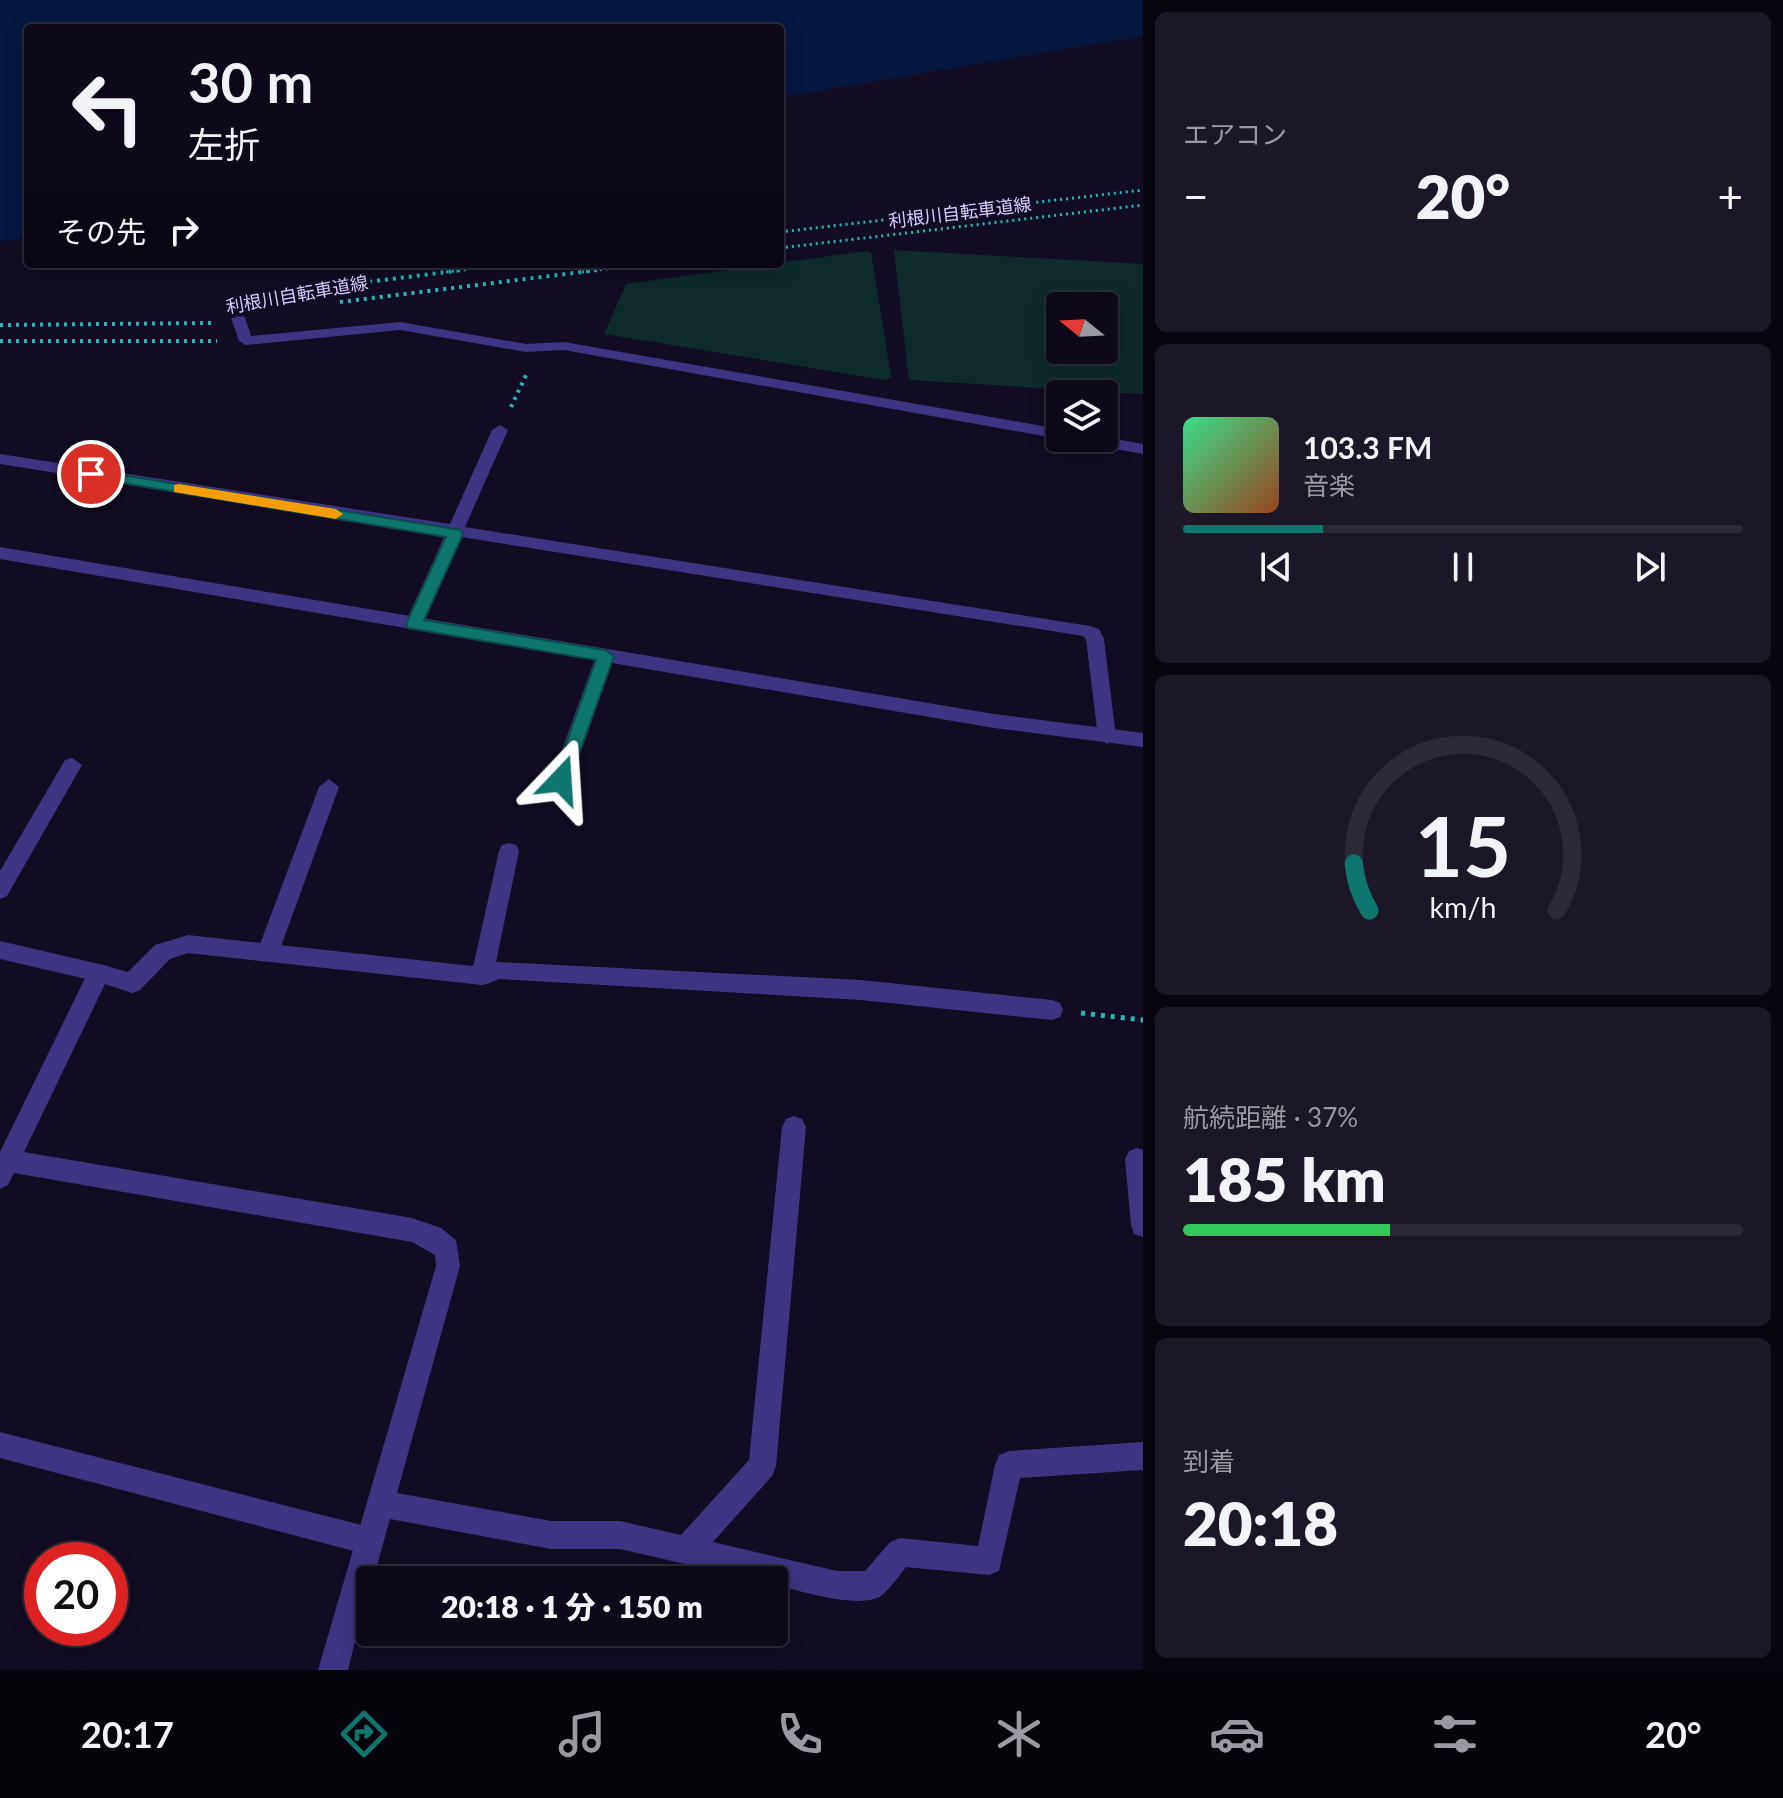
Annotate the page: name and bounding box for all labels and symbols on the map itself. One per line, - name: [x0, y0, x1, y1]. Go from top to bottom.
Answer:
- street label: 利根川自転車道線: [887, 192, 1033, 232]
- street label: 利根川自転車道線: [224, 271, 370, 317]
- north arrow: [1046, 292, 1118, 364]
- pin: [57, 440, 125, 508]
- position arrow: [519, 738, 603, 822]
- speed limit sign: 20: [24, 1542, 128, 1646]

